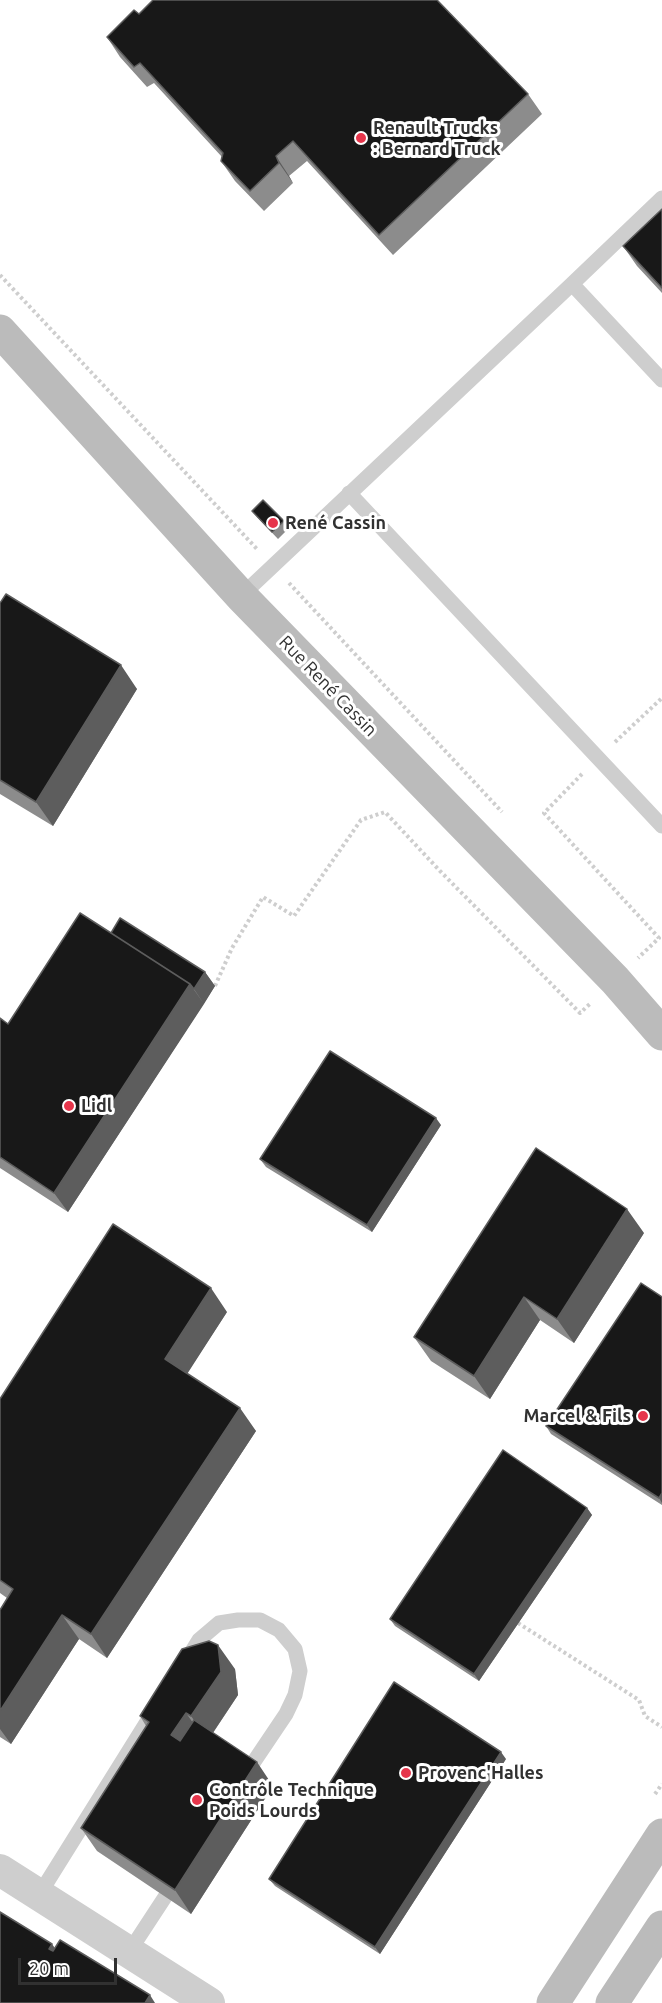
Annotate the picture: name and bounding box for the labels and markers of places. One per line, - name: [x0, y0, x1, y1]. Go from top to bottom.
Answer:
- place label: Renault Trucks : Bernard Truck: [373, 117, 501, 160]
- marker: Renault Trucks : Bernard Truck: [354, 131, 368, 145]
- place label: René Cassin: [285, 512, 386, 534]
- marker: René Cassin: [266, 516, 280, 530]
- place label: Lidl: [81, 1095, 112, 1117]
- marker: Lidl: [62, 1099, 76, 1113]
- place label: Marcel & Fils: [524, 1405, 631, 1427]
- marker: Marcel & Fils: [636, 1409, 650, 1423]
- place label: Provenc'Halles: [418, 1762, 543, 1784]
- marker: Provenc'Halles: [399, 1766, 413, 1780]
- place label: Contrôle Technique Poids Lourds: [209, 1779, 374, 1822]
- marker: Contrôle Technique Poids Lourds: [190, 1793, 204, 1807]

